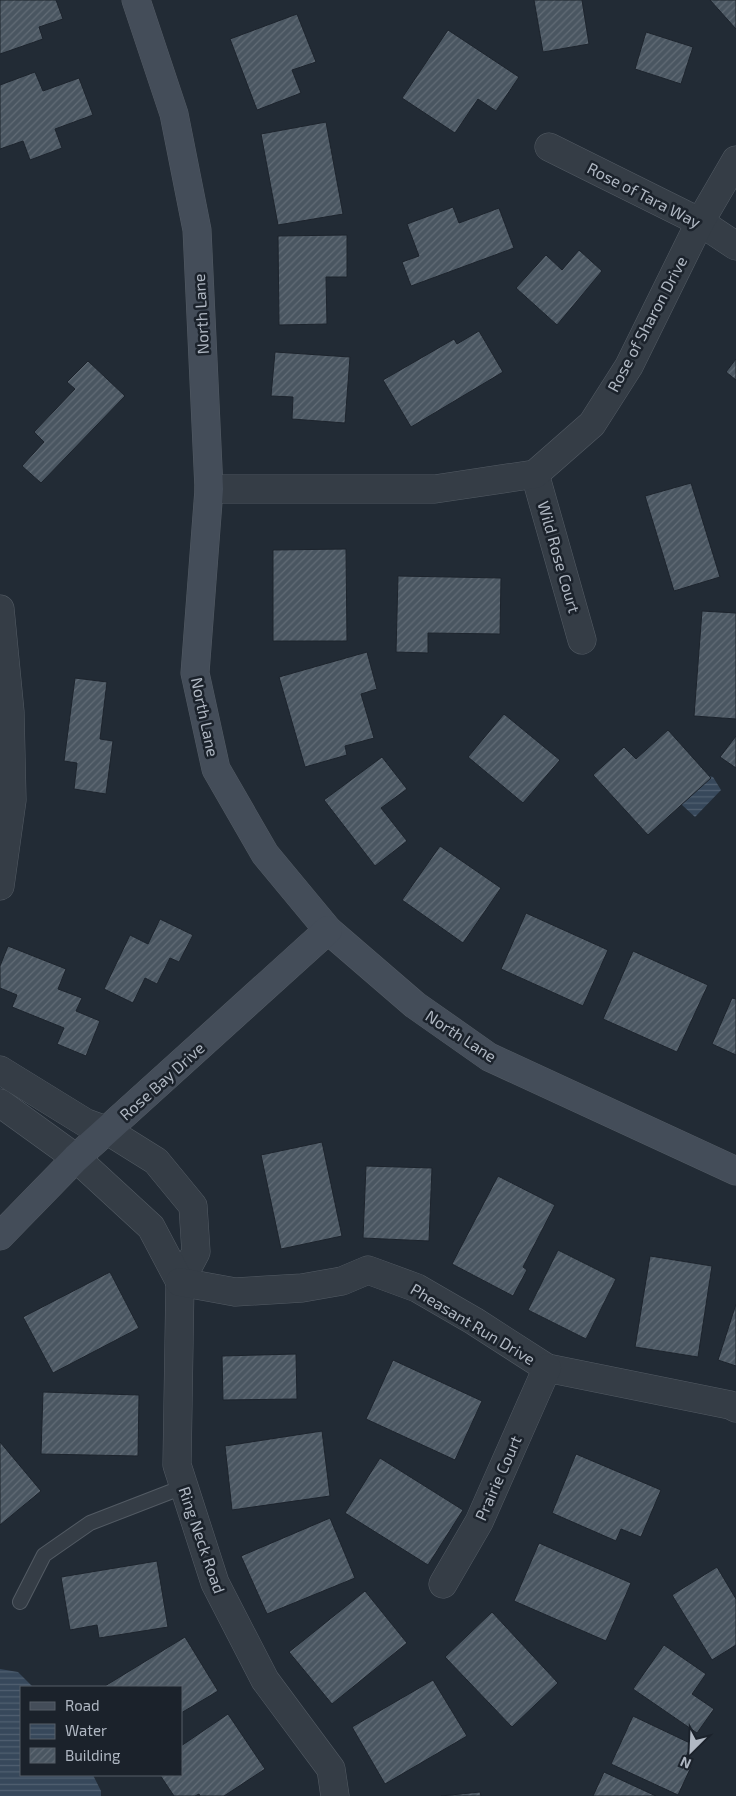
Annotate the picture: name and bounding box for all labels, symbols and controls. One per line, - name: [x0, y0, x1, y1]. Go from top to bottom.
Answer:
- street label: Rose of Tara Way: [584, 158, 705, 232]
- street label: Rose of Sharon Drive: [603, 253, 690, 395]
- street label: North Lane: [189, 273, 212, 355]
- street label: Wild Rose Court: [534, 499, 585, 615]
- street label: North Lane: [188, 675, 223, 758]
- street label: North Lane: [422, 1006, 500, 1066]
- street label: Rose Bay Drive: [115, 1038, 208, 1124]
- street label: Pheasant Run Drive: [408, 1279, 539, 1368]
- street label: Prairie Court: [470, 1432, 525, 1523]
- street label: Ring Neck Road: [175, 1484, 230, 1596]
- legend: [20, 1686, 182, 1776]
- text: Road: [65, 1696, 100, 1714]
- text: Water: [65, 1721, 107, 1739]
- north arrow: [666, 1726, 716, 1776]
- text: Building: [65, 1746, 121, 1764]
- text: N: [677, 1754, 694, 1773]

